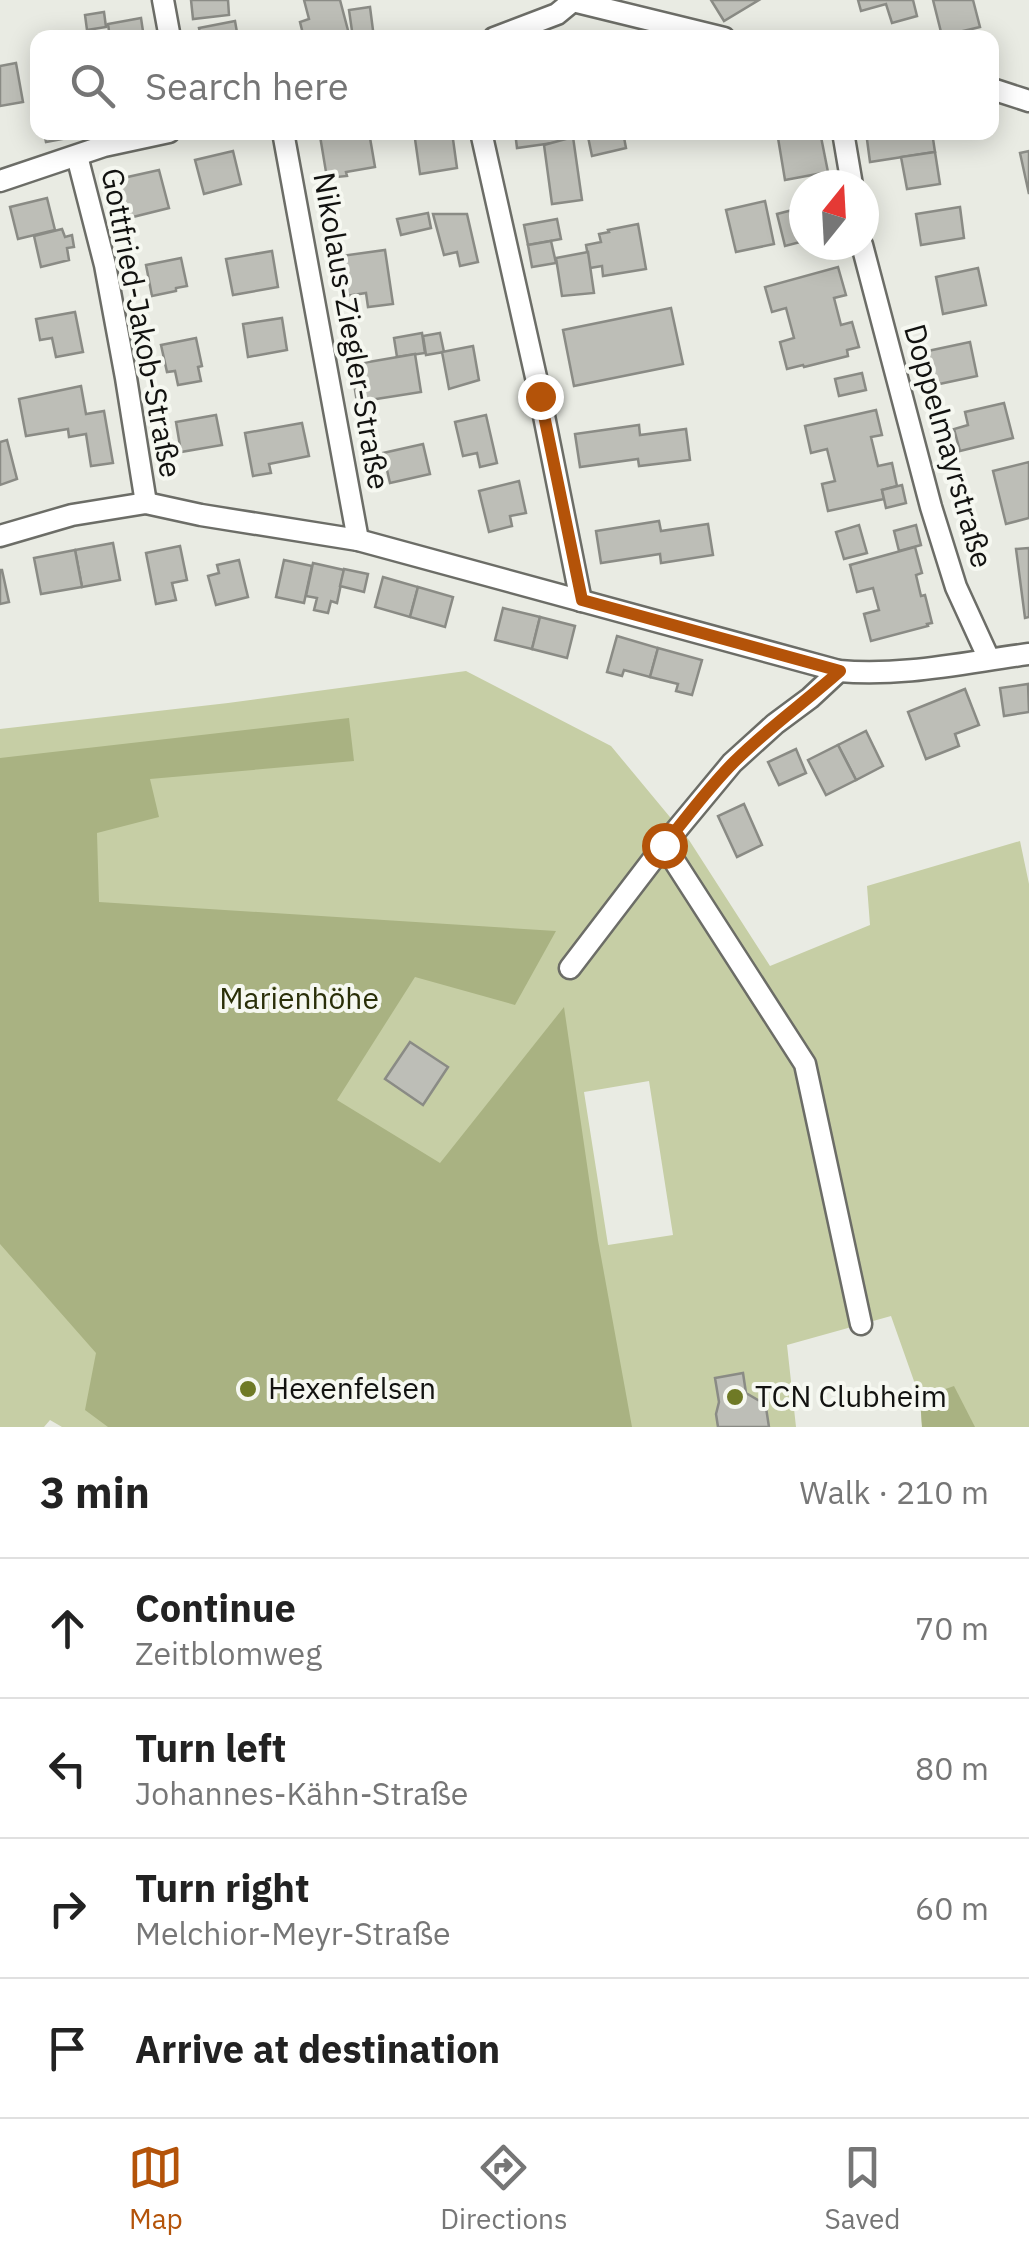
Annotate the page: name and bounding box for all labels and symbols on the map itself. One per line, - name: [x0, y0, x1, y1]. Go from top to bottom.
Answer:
- street label: Gottfried-Jakob-Straße: [93, 165, 192, 481]
- street label: Nikolaus-Ziegler-Straße: [305, 169, 400, 492]
- north arrow: [789, 170, 879, 260]
- street label: Doppelmayrstraße: [896, 319, 1003, 572]
- route end: [518, 374, 564, 420]
- route start: [642, 823, 688, 869]
- park label: Marienhöhe: [219, 978, 379, 1017]
- place label: Hexenfelsen: [268, 1368, 436, 1407]
- place label: TCN Clubheim: [755, 1376, 947, 1415]
- marker: Hexenfelsen: [237, 1378, 259, 1400]
- marker: TCN Clubheim: [724, 1386, 746, 1408]

